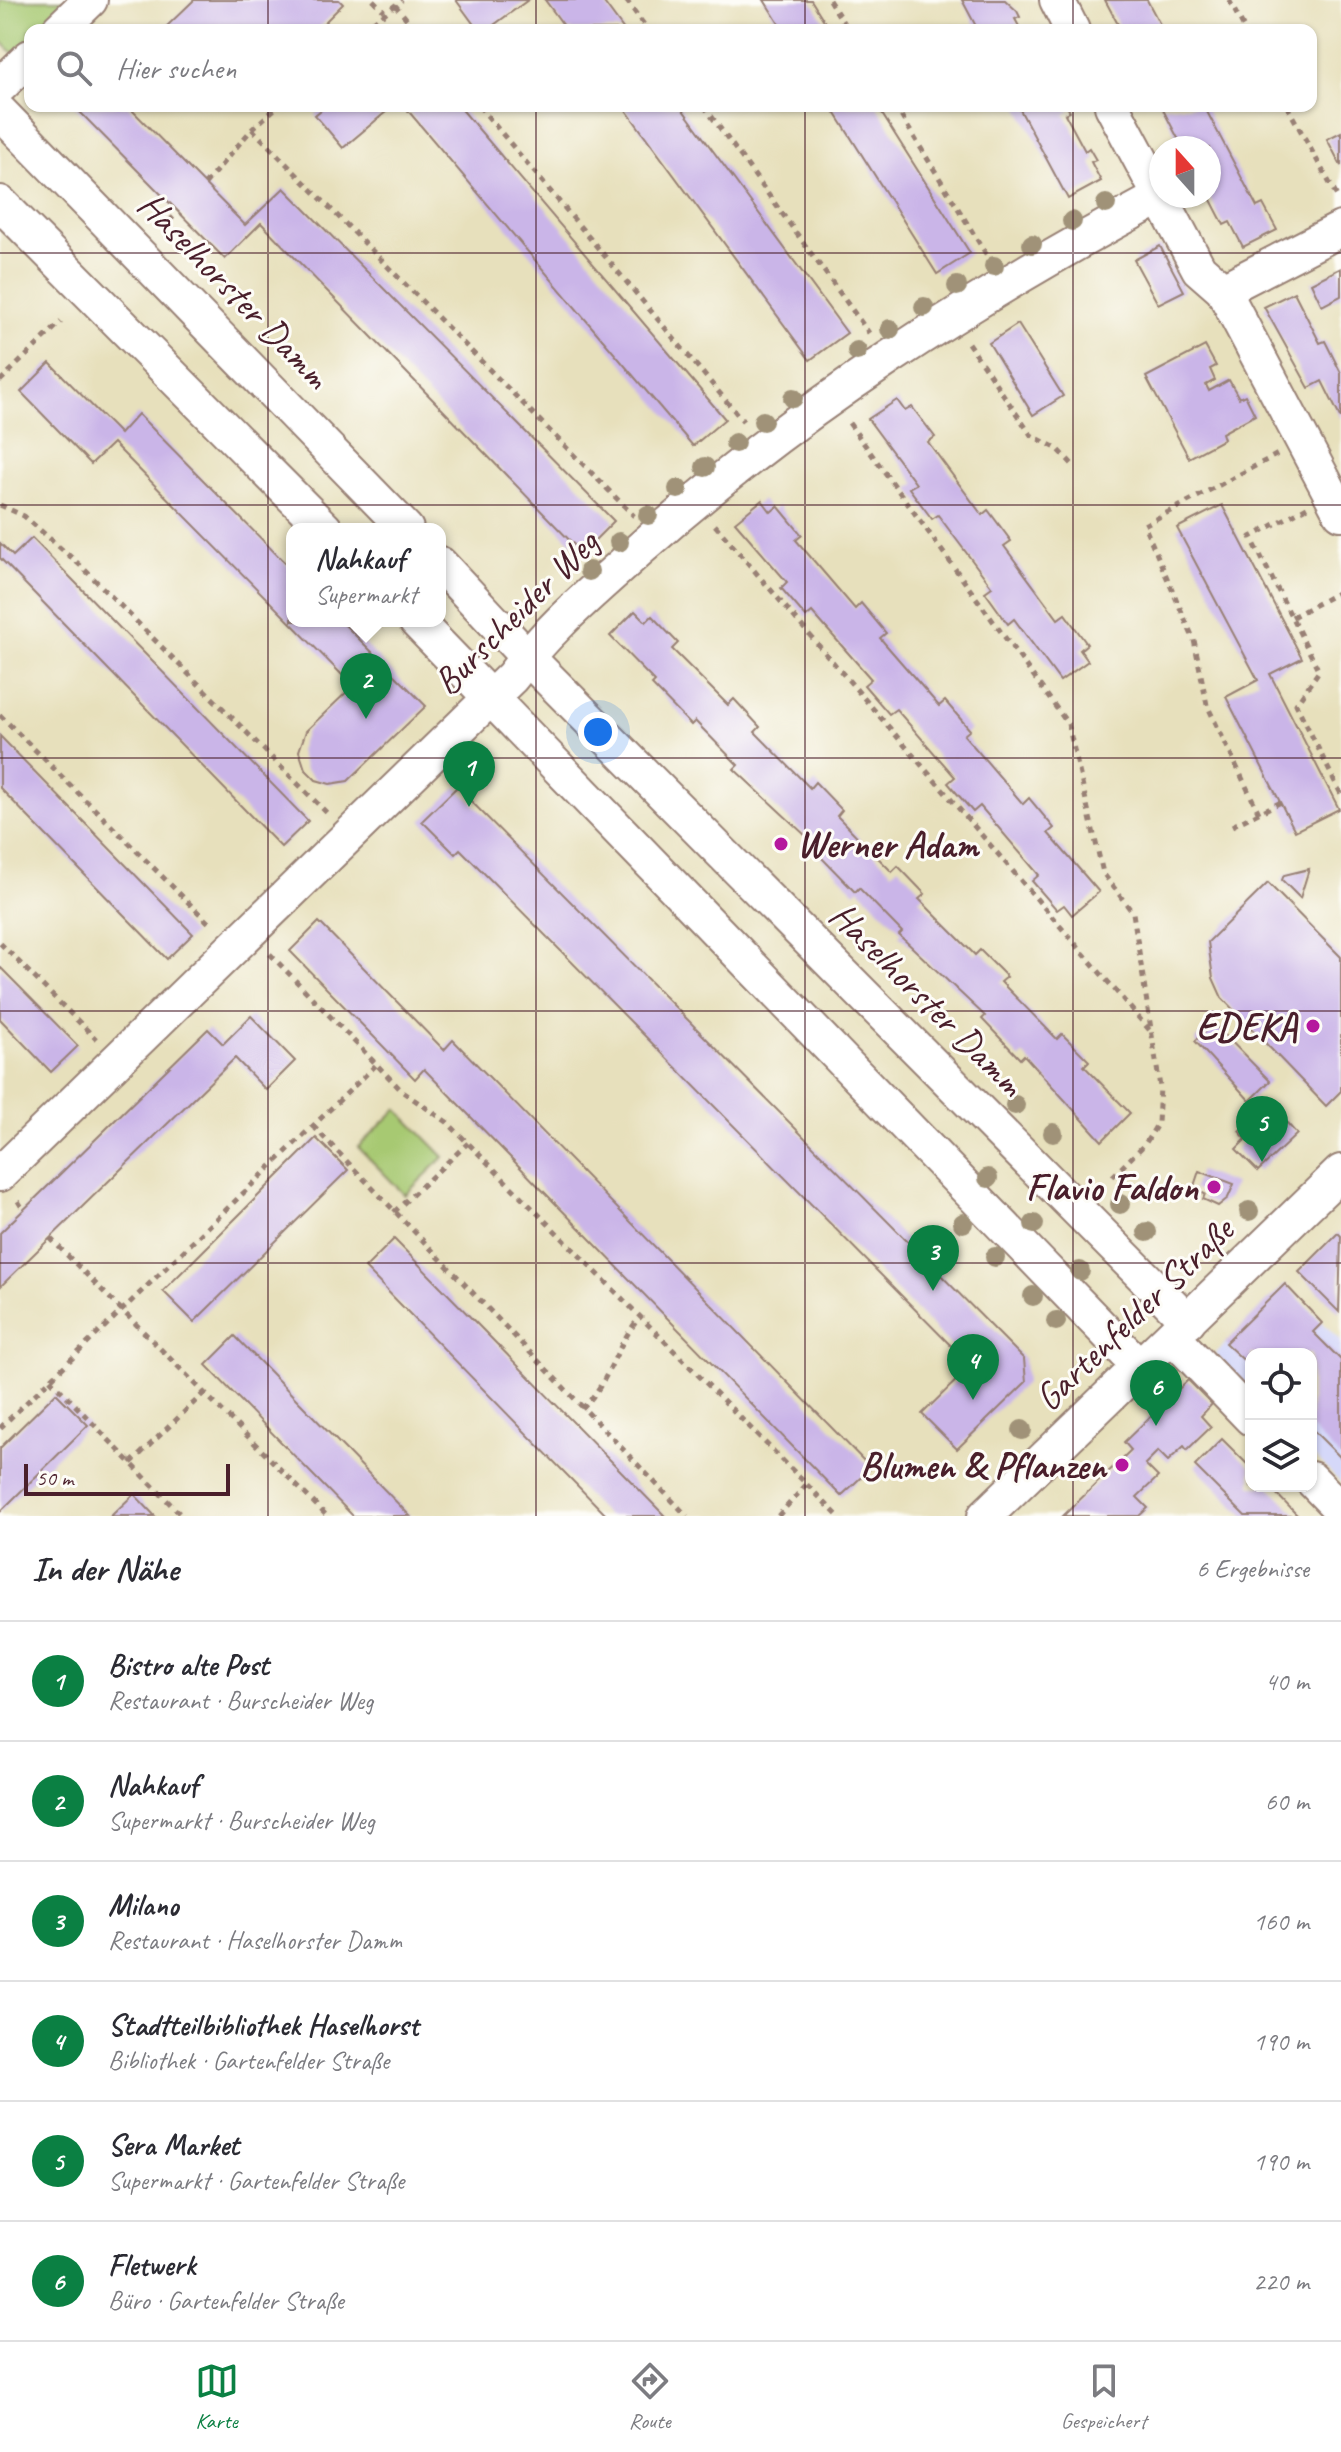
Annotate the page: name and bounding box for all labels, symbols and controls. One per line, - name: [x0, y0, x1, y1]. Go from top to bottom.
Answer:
- search box: [24, 24, 1317, 112]
- icon: search: [52, 46, 96, 90]
- text: Hier suchen: [116, 49, 236, 87]
- north arrow: [1149, 136, 1221, 208]
- street label: Haselhorster Damm: [128, 181, 341, 400]
- street label: Burscheider Weg: [423, 518, 610, 705]
- popup: [286, 523, 446, 627]
- text: Nahkauf: [315, 540, 405, 578]
- text: Supermarkt: [315, 578, 417, 611]
- pin: 2: [340, 653, 392, 719]
- your location: [578, 712, 618, 752]
- pin: 1: [443, 741, 495, 807]
- place label: Werner Adam: [797, 821, 981, 868]
- marker: Werner Adam: [772, 835, 790, 853]
- street label: Haselhorster Damm: [820, 892, 1036, 1108]
- place label: EDEKA: [1196, 1003, 1299, 1050]
- marker: EDEKA: [1304, 1017, 1322, 1035]
- pin: 5: [1236, 1096, 1288, 1162]
- place label: Flavio Faldon: [1026, 1164, 1200, 1211]
- marker: Flavio Faldon: [1205, 1178, 1223, 1196]
- street label: Gartenfelder Straße: [1025, 1206, 1245, 1421]
- pin: 3: [907, 1225, 959, 1291]
- pin: 4: [947, 1334, 999, 1400]
- map controls: [1245, 1348, 1317, 1492]
- button: locate: [1245, 1348, 1317, 1420]
- pin: 6: [1130, 1360, 1182, 1426]
- button: layers: [1245, 1420, 1317, 1492]
- place label: Blumen & Pflanzen: [860, 1442, 1109, 1489]
- marker: Blumen & Pflanzen: [1113, 1456, 1131, 1474]
- scale bar: [24, 1460, 230, 1496]
- text: 50 m: [36, 1464, 73, 1492]
- text: In der Nähe: [32, 1547, 178, 1590]
- text: 6 Ergebnisse: [1196, 1552, 1309, 1585]
- text: Bistro alte Post: [108, 1646, 269, 1684]
- text: 1: [52, 1665, 64, 1698]
- text: 40 m: [1265, 1665, 1309, 1698]
- text: Restaurant · Burscheider Weg: [108, 1684, 373, 1717]
- text: Nahkauf: [108, 1766, 198, 1804]
- text: 2: [52, 1785, 64, 1818]
- text: 60 m: [1265, 1785, 1309, 1818]
- text: Supermarkt · Burscheider Weg: [108, 1804, 375, 1837]
- text: Milano: [108, 1886, 178, 1924]
- text: 3: [52, 1905, 64, 1938]
- text: 160 m: [1253, 1905, 1309, 1938]
- text: Restaurant · Haselhorster Damm: [108, 1924, 402, 1957]
- text: Stadtteilbibliothek Haselhorst: [108, 2006, 419, 2044]
- text: 4: [52, 2025, 64, 2058]
- text: 190 m: [1253, 2025, 1309, 2058]
- text: Bibliothek · Gartenfelder Straße: [108, 2044, 389, 2077]
- text: Sera Market: [108, 2126, 239, 2164]
- text: 5: [52, 2145, 64, 2178]
- text: 190 m: [1253, 2145, 1309, 2178]
- text: Supermarkt · Gartenfelder Straße: [108, 2164, 404, 2197]
- text: Fletwerk: [108, 2246, 195, 2284]
- text: 6: [52, 2265, 64, 2298]
- text: 220 m: [1253, 2265, 1309, 2298]
- text: Büro · Gartenfelder Straße: [108, 2284, 344, 2317]
- tab: Karte: [195, 2359, 239, 2435]
- tab: Route: [628, 2359, 672, 2435]
- tab: Gespeichert: [1061, 2359, 1146, 2435]

